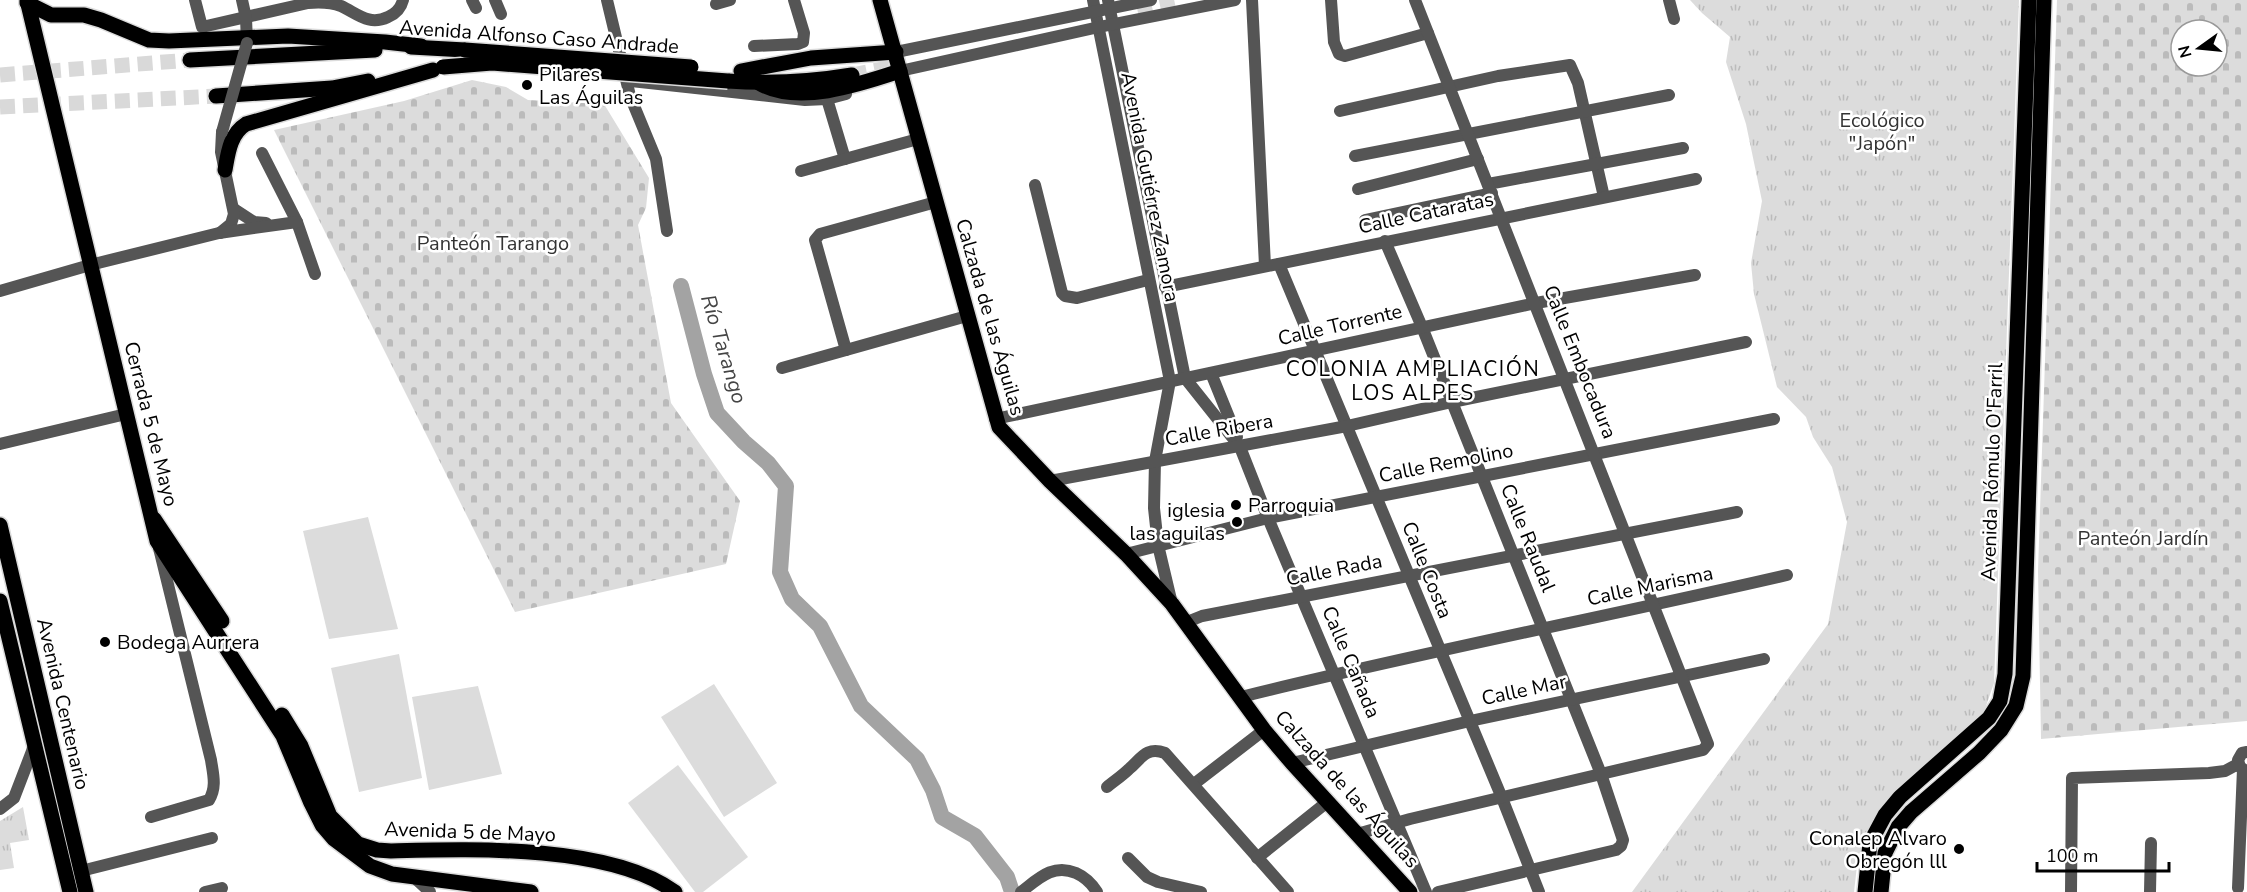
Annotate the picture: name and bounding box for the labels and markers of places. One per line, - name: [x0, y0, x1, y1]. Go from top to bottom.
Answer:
- place label: Pilares Las Águilas: [539, 61, 643, 111]
- marker: Pilares Las Águilas: [520, 78, 534, 92]
- place label: Parroquia: [1248, 492, 1334, 519]
- place label: iglesia las aguilas: [1129, 497, 1225, 547]
- marker: Parroquia: [1229, 498, 1243, 512]
- marker: iglesia las aguilas: [1230, 515, 1244, 529]
- place label: Bodega Aurrera: [117, 629, 260, 656]
- marker: Bodega Aurrera: [98, 635, 112, 649]
- place label: Conalep Alvaro Obregón lll: [1809, 825, 1947, 875]
- marker: Conalep Alvaro Obregón lll: [1952, 842, 1966, 856]

